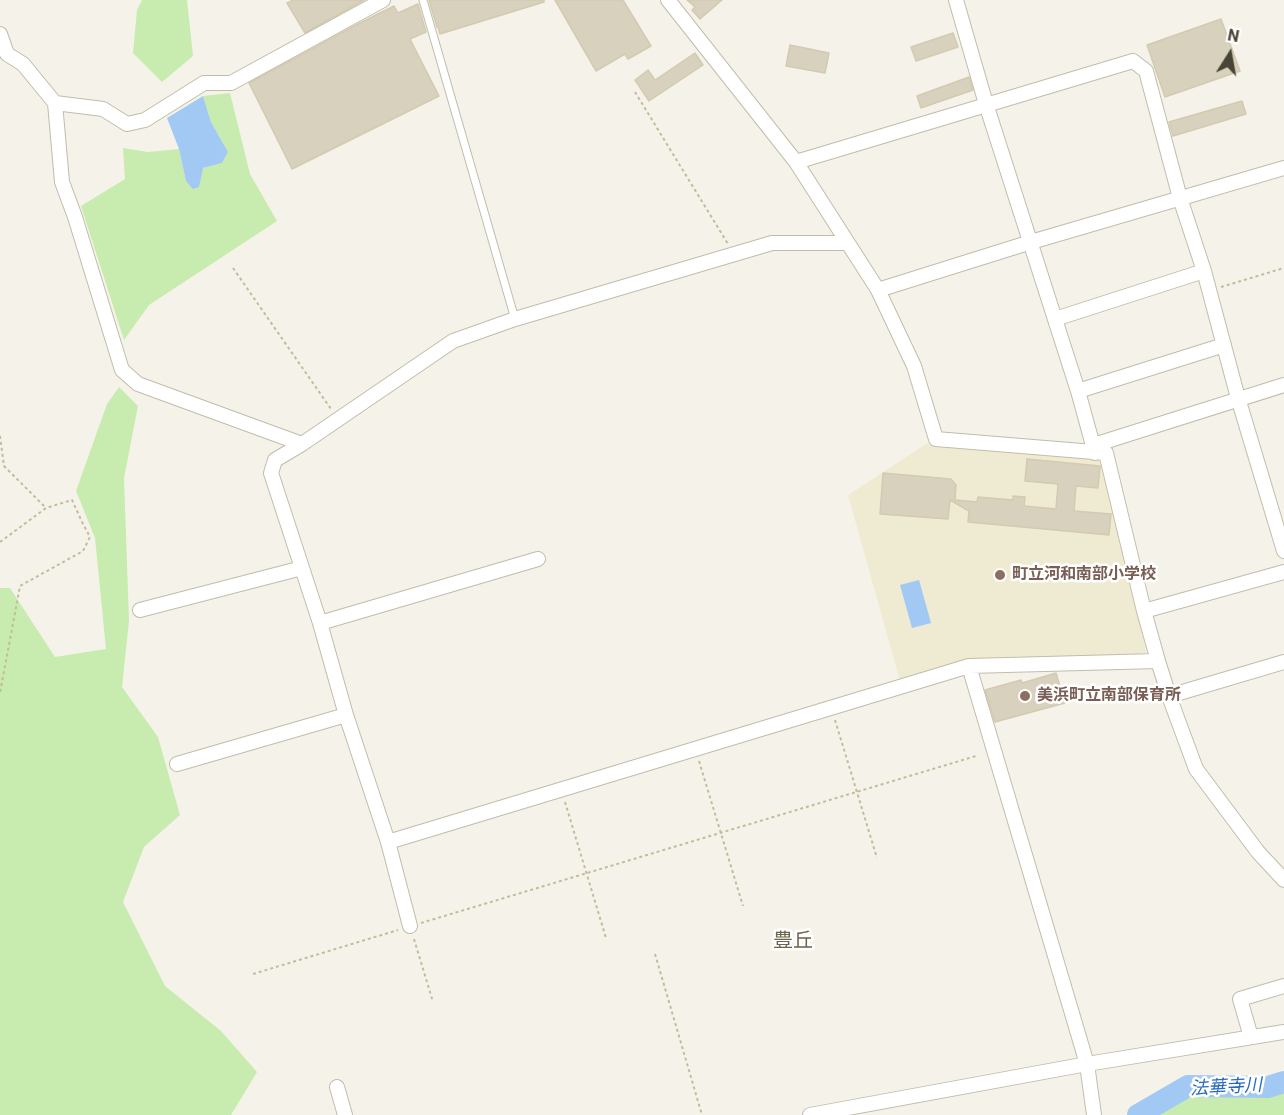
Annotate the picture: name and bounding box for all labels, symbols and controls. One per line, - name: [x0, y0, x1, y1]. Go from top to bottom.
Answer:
- north arrow: [1200, 24, 1260, 84]
- text: N: [1226, 25, 1241, 46]
- place label: 町立河和南部小学校: [1012, 565, 1156, 585]
- marker: 町立河和南部小学校: [993, 568, 1007, 582]
- place label: 美浜町立南部保育所: [1037, 686, 1181, 706]
- marker: 美浜町立南部保育所: [1018, 689, 1032, 703]
- district label: 豊丘: [773, 930, 813, 954]
- water label: 法華寺川: [1189, 1075, 1263, 1101]

